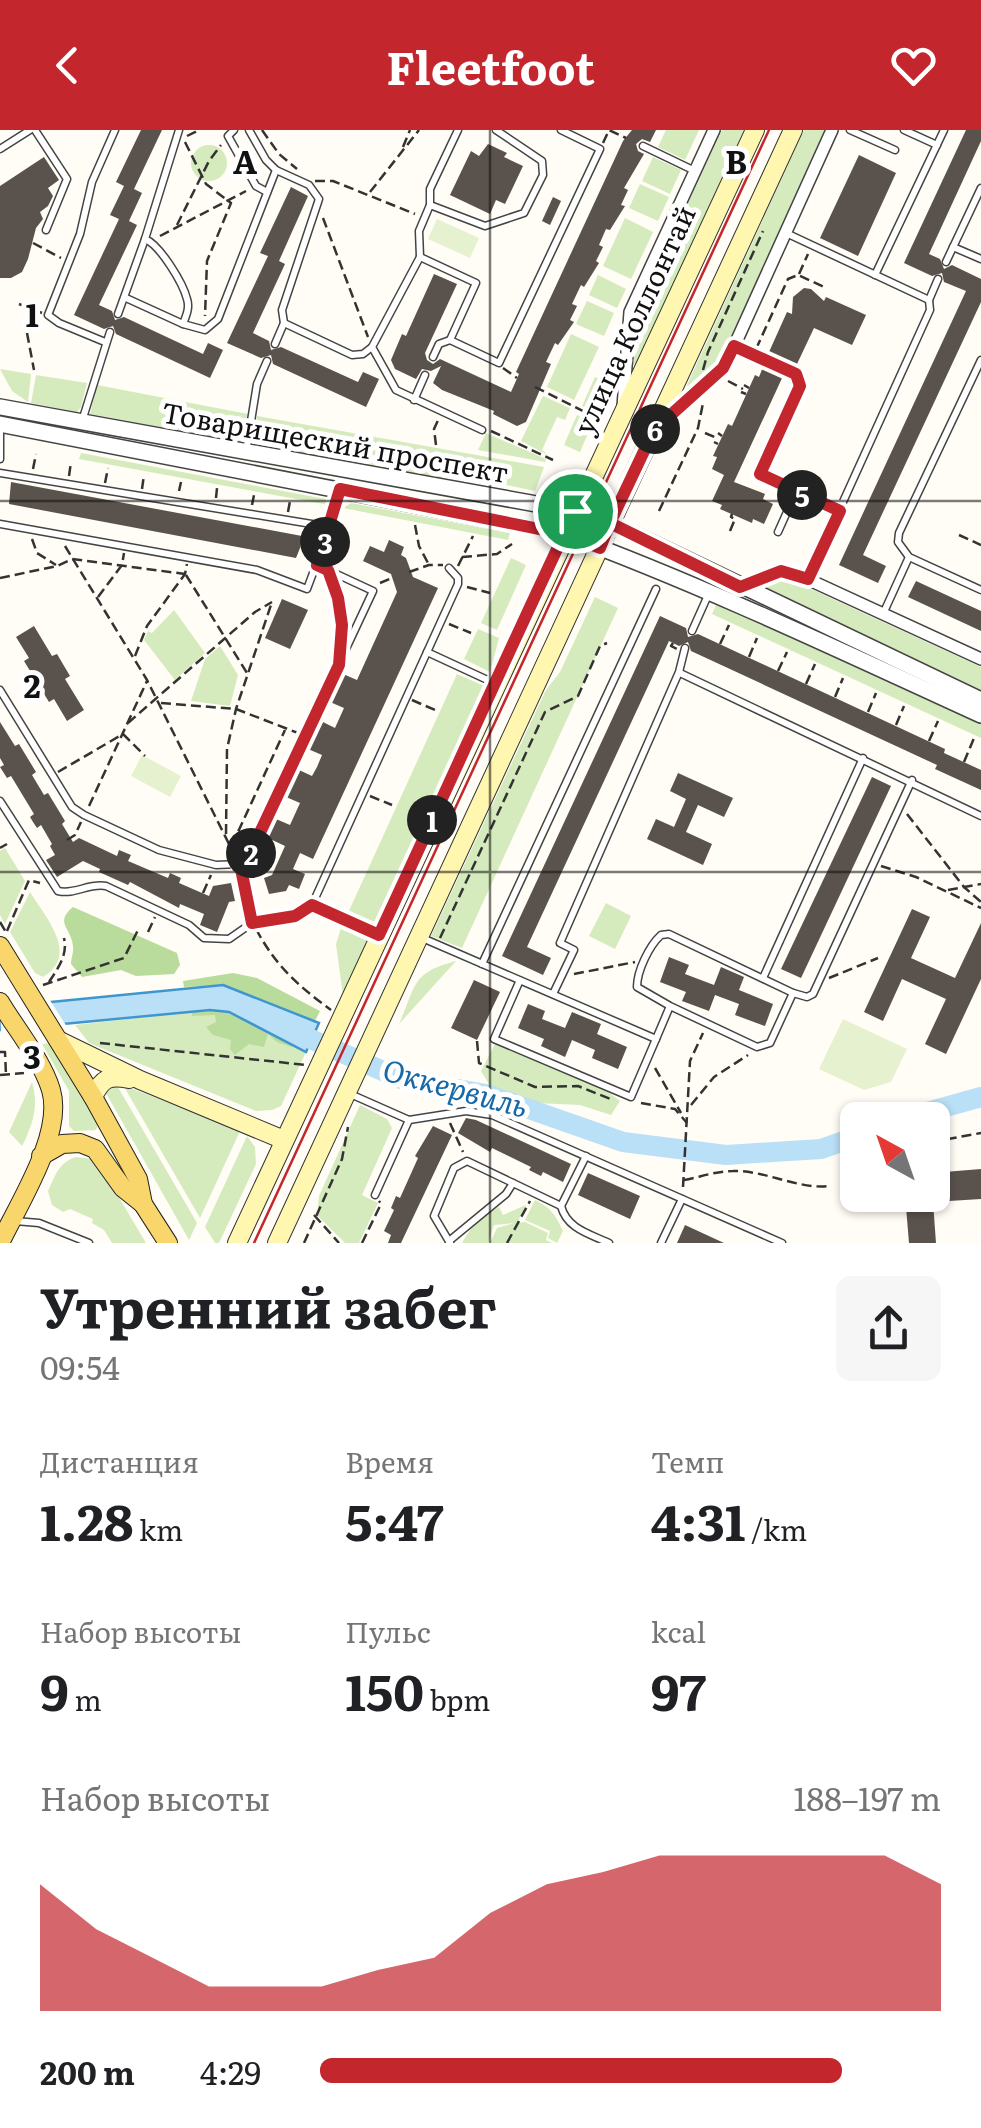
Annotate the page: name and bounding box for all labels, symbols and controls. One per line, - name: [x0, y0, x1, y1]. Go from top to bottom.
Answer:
- text: Fleetfoot: [386, 32, 595, 99]
- icon: back: [40, 38, 95, 93]
- icon: heart: [886, 38, 941, 93]
- text: A: [233, 136, 257, 184]
- text: B: [725, 136, 747, 184]
- street label: улица Коллонтай: [562, 198, 705, 441]
- text: 1: [25, 289, 39, 337]
- street label: Товарищеский проспект: [159, 390, 512, 492]
- pin: 6: [630, 404, 680, 454]
- text: 6: [647, 408, 663, 450]
- pin: [533, 469, 618, 554]
- pin: 5: [777, 470, 827, 520]
- text: 5: [794, 474, 810, 516]
- icon: arrive: [548, 484, 603, 539]
- pin: 3: [300, 517, 350, 567]
- text: 3: [317, 521, 333, 563]
- text: 2: [23, 660, 41, 708]
- pin: 1: [407, 795, 457, 845]
- text: 1: [426, 799, 438, 841]
- pin: 2: [226, 828, 276, 878]
- text: 2: [243, 832, 259, 874]
- text: 3: [23, 1031, 41, 1079]
- water label: Оккервиль: [379, 1046, 533, 1127]
- north arrow: [840, 1102, 950, 1212]
- map controls: [840, 1102, 950, 1212]
- text: Утренний забег: [40, 1263, 497, 1345]
- button: share: [836, 1276, 941, 1381]
- text: 09:54: [40, 1342, 120, 1390]
- text: Дистанция: [40, 1440, 199, 1482]
- text: Время: [345, 1440, 434, 1482]
- text: Темп: [651, 1440, 724, 1482]
- text: 1.28: [40, 1482, 133, 1556]
- text: 5:47: [345, 1482, 444, 1556]
- text: 4:31: [651, 1482, 745, 1556]
- text: km: [133, 1508, 183, 1550]
- text: /km: [745, 1508, 807, 1550]
- text: Набор высоты: [40, 1610, 241, 1652]
- text: Пульс: [345, 1610, 431, 1652]
- text: kcal: [651, 1610, 706, 1652]
- text: 9: [40, 1652, 69, 1726]
- text: 150: [345, 1652, 424, 1726]
- text: 97: [651, 1652, 706, 1726]
- text: m: [69, 1678, 102, 1720]
- text: bpm: [424, 1678, 491, 1720]
- text: Набор высоты: [40, 1773, 270, 1821]
- text: 188–197 m: [794, 1773, 941, 1821]
- text: 200 m: [40, 2047, 135, 2095]
- text: 4:29: [200, 2047, 261, 2095]

